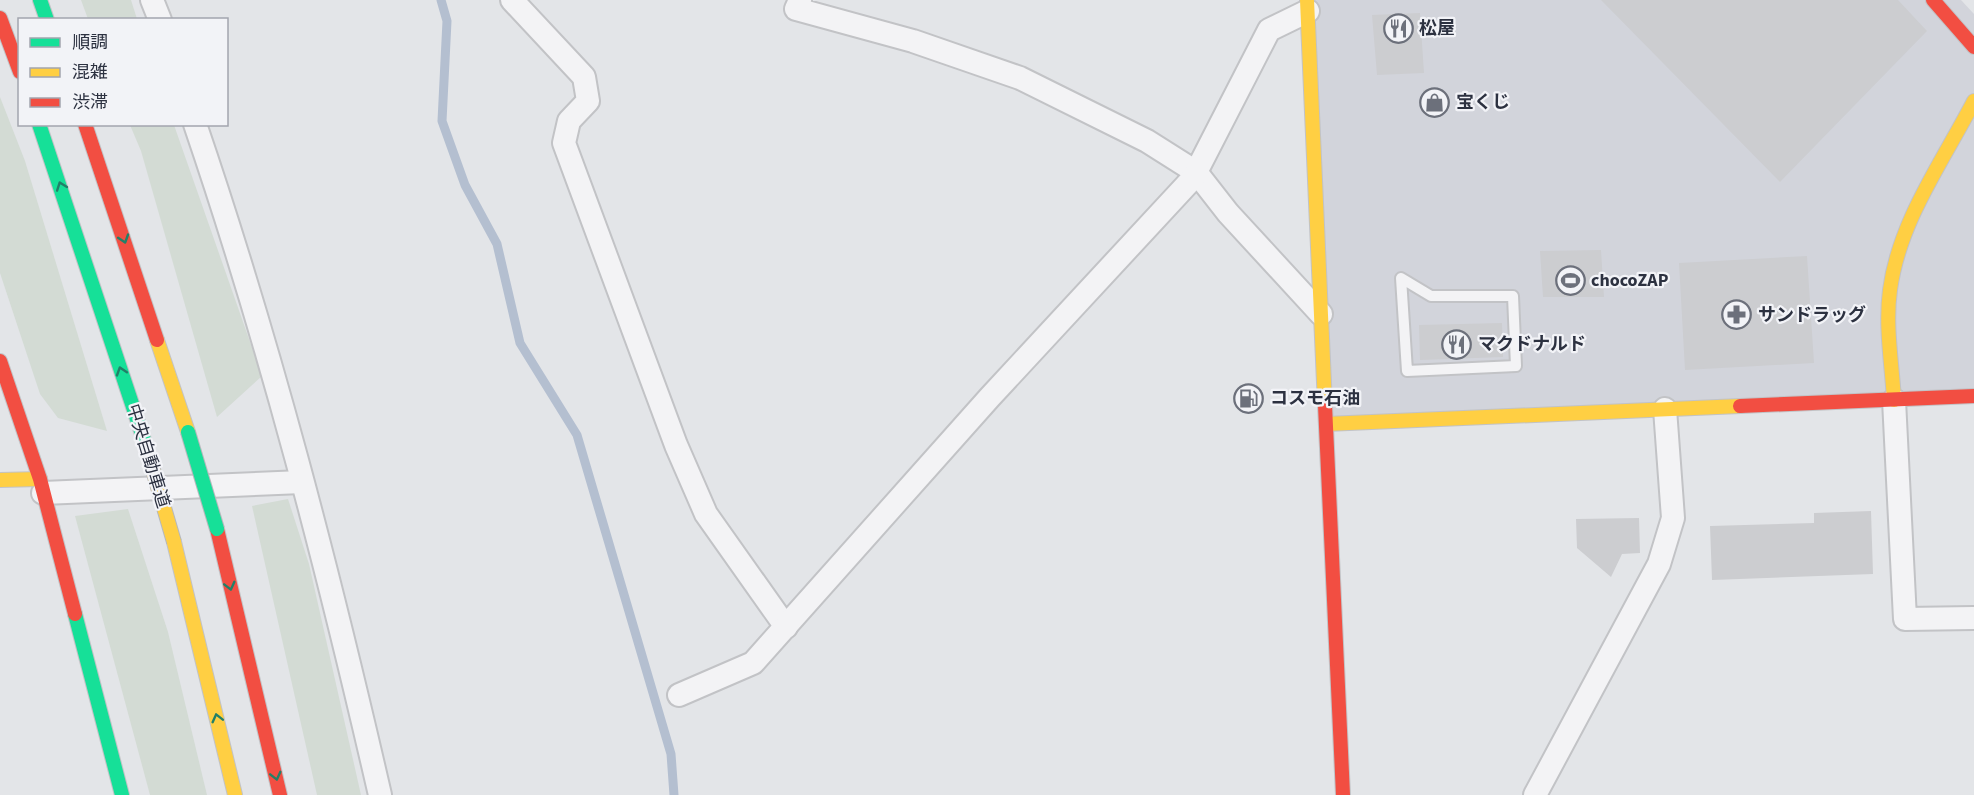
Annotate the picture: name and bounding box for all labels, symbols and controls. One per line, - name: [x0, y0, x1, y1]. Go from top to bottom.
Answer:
- restaurant icon: 松屋: [1382, 12, 1414, 44]
- place label: 松屋: [1419, 16, 1455, 41]
- legend: [18, 18, 228, 126]
- text: 順調: [72, 30, 108, 55]
- text: 混雑: [72, 60, 108, 85]
- shop icon: 宝くじ: [1419, 86, 1451, 118]
- text: 渋滞: [72, 90, 108, 115]
- place label: 宝くじ: [1456, 90, 1510, 115]
- one-way arrow: [55, 181, 68, 191]
- one-way arrow: [117, 233, 130, 244]
- sports icon: chocoZAP: [1554, 264, 1586, 296]
- place label: chocoZAP: [1591, 268, 1669, 293]
- pharmacy icon: サンドラッグ: [1721, 299, 1753, 331]
- place label: サンドラッグ: [1758, 303, 1866, 328]
- restaurant icon: マクドナルド: [1441, 328, 1473, 360]
- place label: マクドナルド: [1478, 332, 1586, 357]
- one-way arrow: [116, 366, 129, 377]
- fuel station icon: コスモ石油: [1233, 382, 1265, 414]
- place label: コスモ石油: [1270, 386, 1360, 411]
- street label: 中央自動車道: [120, 401, 176, 511]
- one-way arrow: [223, 581, 236, 591]
- one-way arrow: [211, 713, 224, 723]
- one-way arrow: [268, 771, 281, 781]

